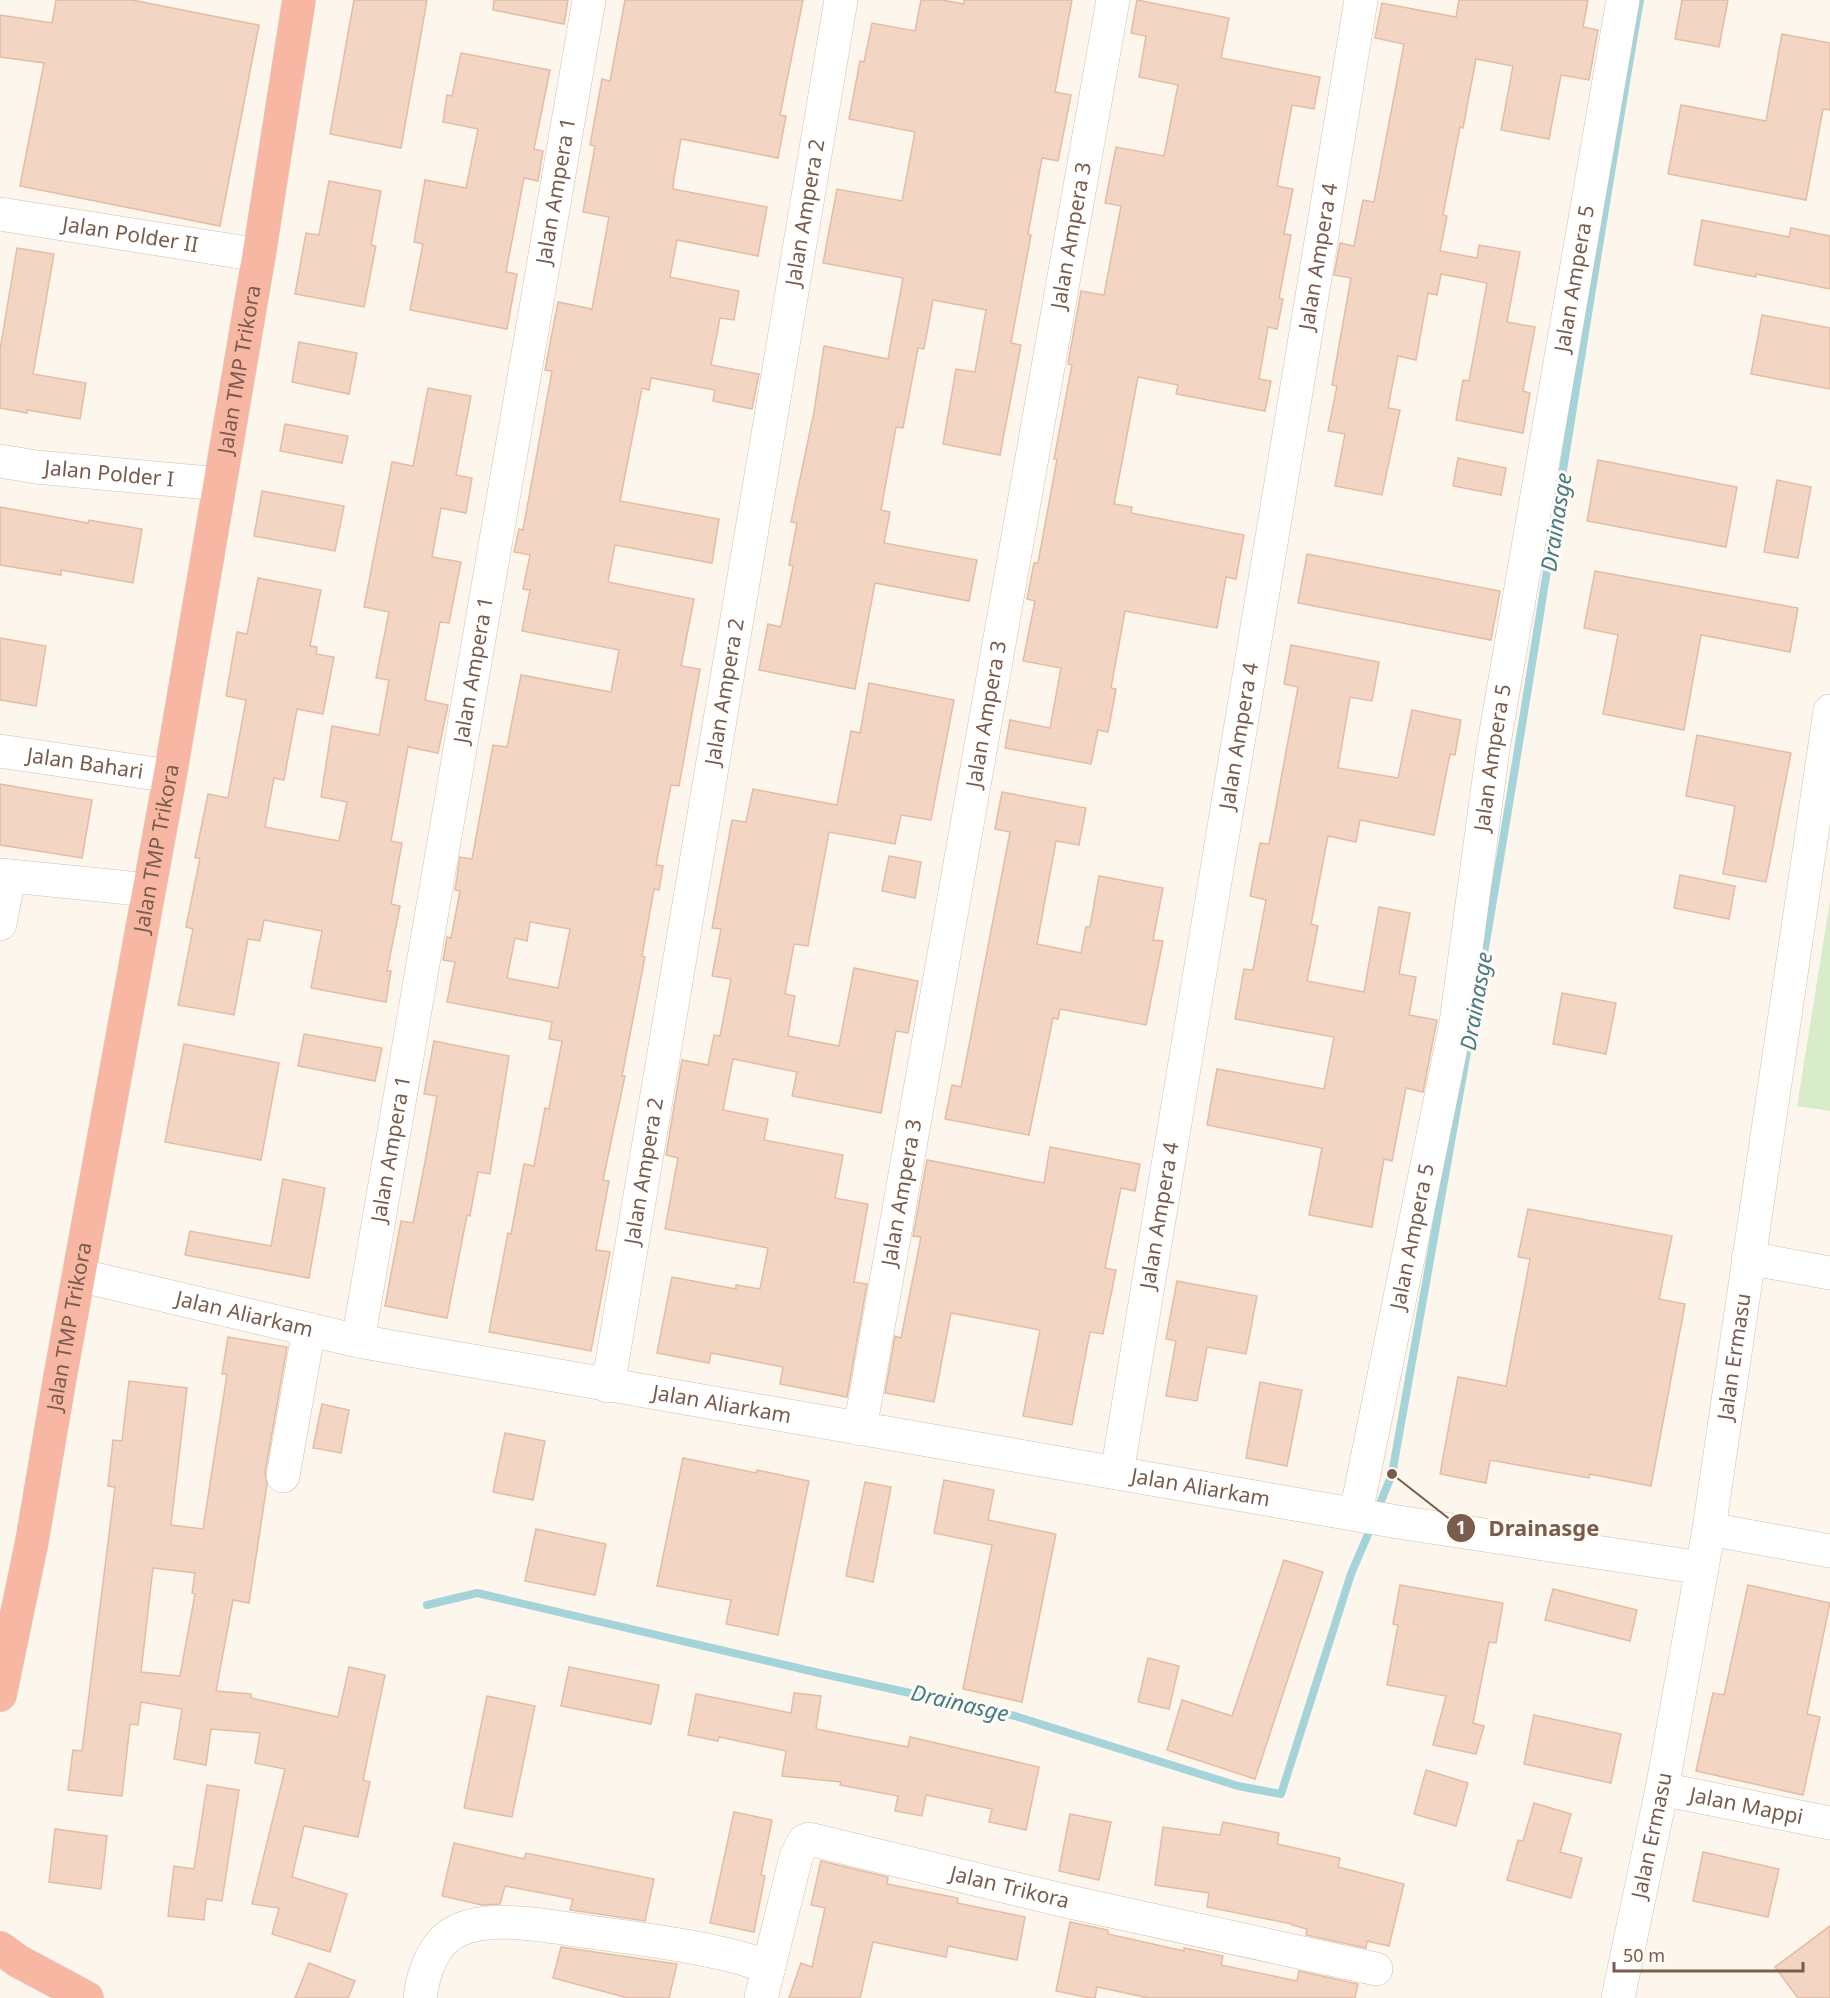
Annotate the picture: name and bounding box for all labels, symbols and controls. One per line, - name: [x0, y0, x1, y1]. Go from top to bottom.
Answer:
- street label: Jalan Ampera 1: [528, 115, 582, 268]
- street label: Jalan Ampera 2: [778, 137, 830, 290]
- street label: Jalan Ampera 3: [1043, 160, 1097, 313]
- street label: Jalan Ampera 4: [1291, 181, 1343, 334]
- street label: Jalan Ampera 5: [1547, 203, 1600, 356]
- street label: Jalan Polder II: [59, 209, 200, 258]
- street label: Jalan TMP Trikora: [210, 283, 267, 458]
- street label: Jalan Polder I: [41, 453, 175, 493]
- water label: Drainasge: [1532, 470, 1578, 573]
- street label: Jalan Ampera 1: [446, 594, 499, 747]
- street label: Jalan Ampera 2: [697, 616, 750, 769]
- street label: Jalan Ampera 3: [959, 638, 1012, 791]
- street label: Jalan Ampera 4: [1212, 660, 1264, 813]
- street label: Jalan Ampera 5: [1467, 682, 1517, 835]
- street label: Jalan Bahari: [23, 740, 145, 785]
- street label: Jalan TMP Trikora: [126, 762, 185, 937]
- water label: Drainasge: [1452, 949, 1498, 1052]
- street label: Jalan Ampera 1: [363, 1073, 417, 1226]
- street label: Jalan Ampera 2: [617, 1095, 669, 1248]
- street label: Jalan Ampera 3: [874, 1117, 928, 1270]
- street label: Jalan Ampera 4: [1132, 1140, 1185, 1293]
- street label: Jalan Ampera 5: [1382, 1161, 1440, 1314]
- street label: Jalan TMP Trikora: [39, 1240, 97, 1415]
- street label: Jalan Aliarkam: [171, 1283, 316, 1343]
- street label: Jalan Ermasu: [1710, 1291, 1757, 1424]
- street label: Jalan Aliarkam: [648, 1377, 794, 1429]
- street label: Jalan Aliarkam: [1127, 1460, 1272, 1513]
- callout: Drainasge: [1446, 1508, 1611, 1548]
- text: Drainasge: [1489, 1512, 1599, 1542]
- text: 1: [1456, 1515, 1466, 1539]
- water label: Drainasge: [908, 1676, 1012, 1728]
- street label: Jalan Ermasu: [1624, 1770, 1678, 1903]
- street label: Jalan Mappi: [1685, 1780, 1806, 1830]
- street label: Jalan Trikora: [945, 1858, 1072, 1914]
- scale bar: [1614, 1935, 1803, 1973]
- text: 50 m: [1623, 1943, 1665, 1967]

